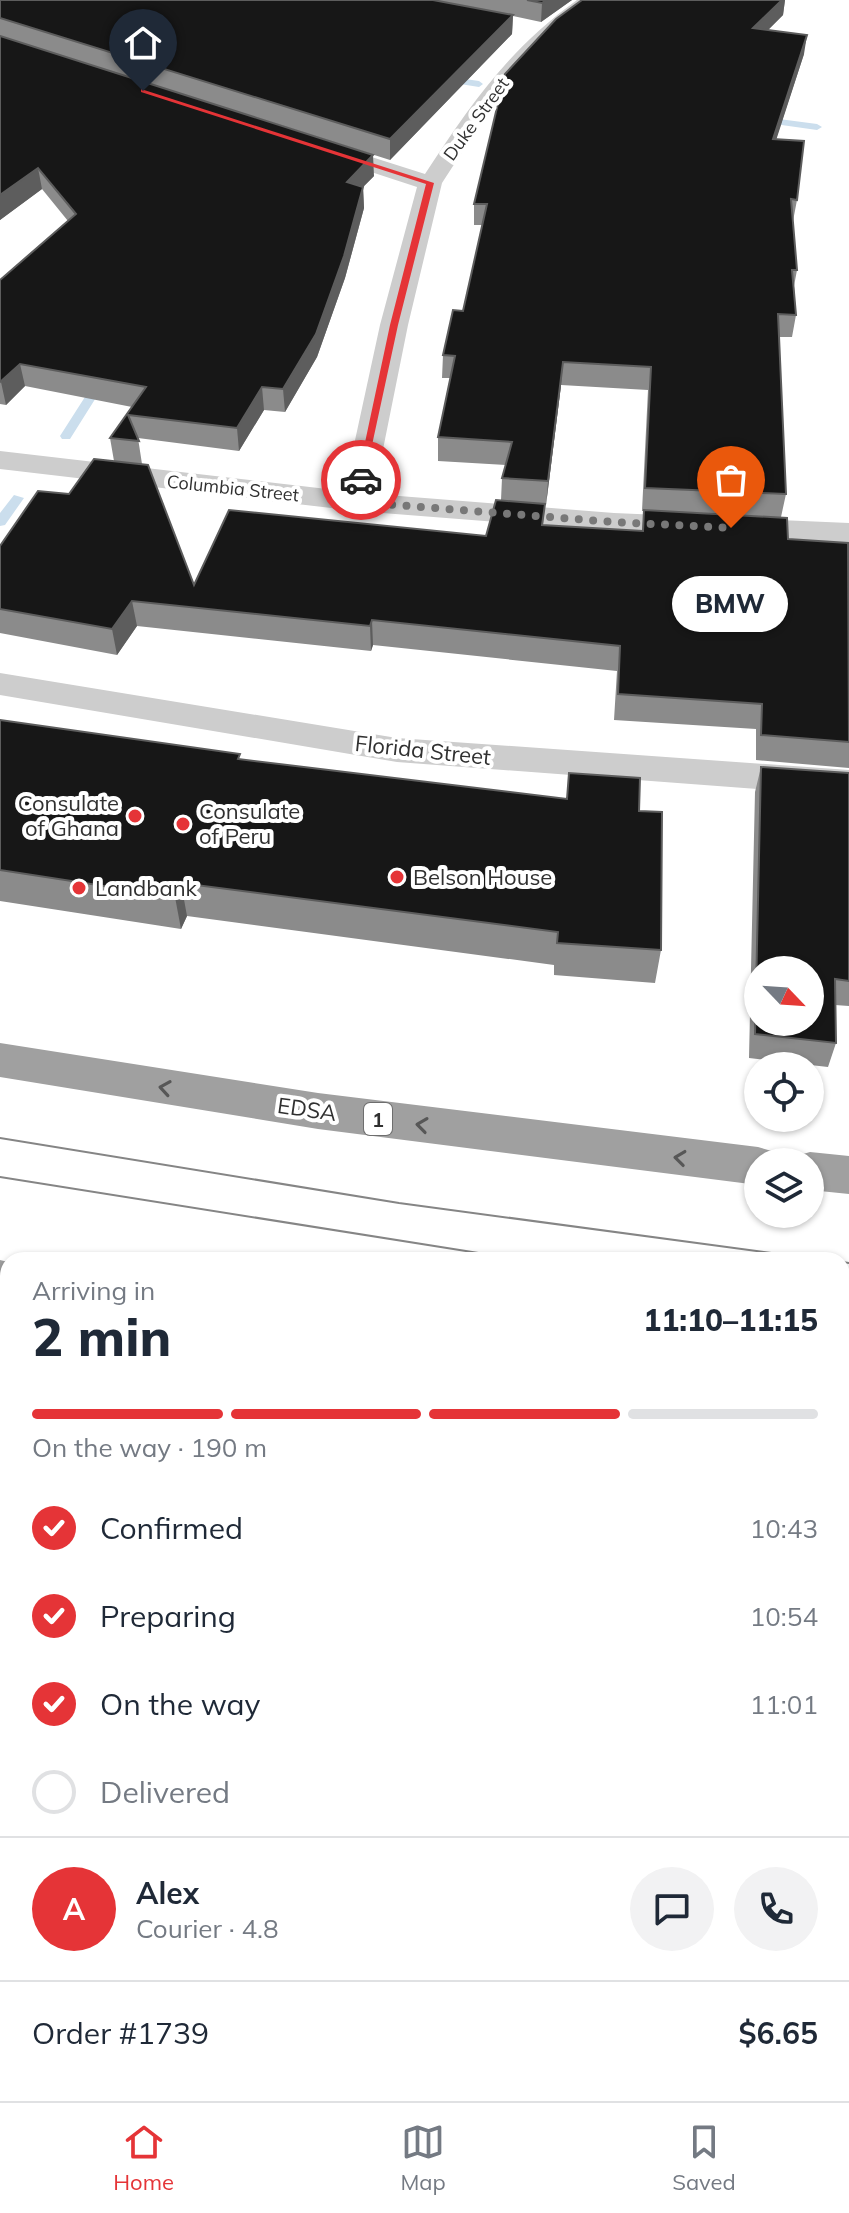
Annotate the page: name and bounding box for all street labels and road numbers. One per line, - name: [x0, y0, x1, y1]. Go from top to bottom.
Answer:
- street label: Duke Street: [438, 73, 514, 165]
- street label: Columbia Street: [166, 470, 300, 506]
- street label: Florida Street: [354, 729, 493, 771]
- street label: EDSA: [276, 1091, 338, 1127]
- road number: 1: [364, 1103, 392, 1135]

